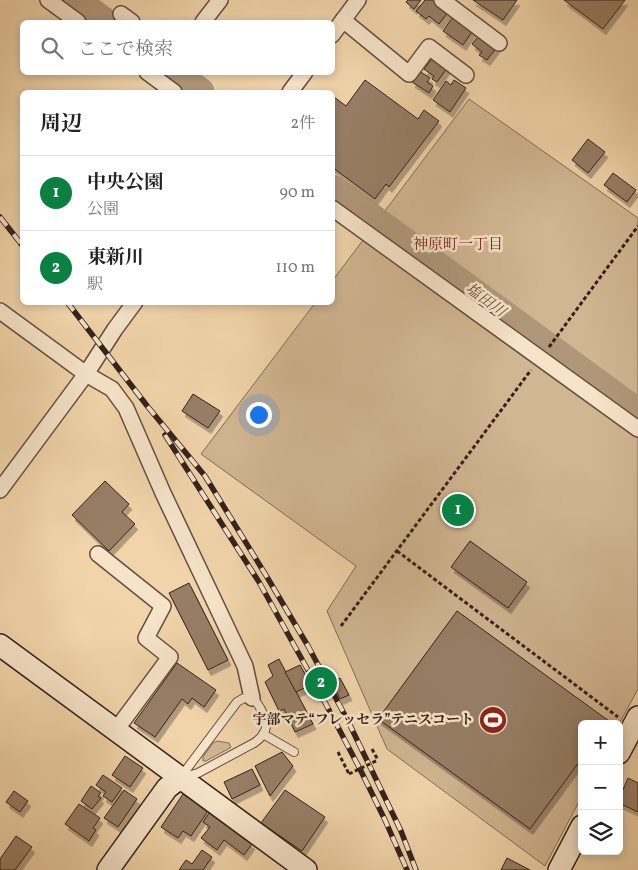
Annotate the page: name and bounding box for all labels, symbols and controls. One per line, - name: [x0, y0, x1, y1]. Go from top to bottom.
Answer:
- search box: [20, 20, 335, 75]
- icon: search: [38, 34, 66, 62]
- text: ここで検索: [78, 37, 173, 63]
- text: 周辺: [40, 110, 82, 139]
- text: 2件: [290, 113, 315, 135]
- text: 中央公園: [87, 170, 163, 196]
- text: 1: [53, 182, 59, 204]
- text: 90 m: [279, 182, 315, 204]
- text: 公園: [87, 199, 119, 221]
- district label: 神原町一丁目: [413, 235, 503, 256]
- text: 東新川: [87, 245, 144, 271]
- text: 2: [52, 257, 60, 279]
- text: 110 m: [276, 257, 315, 279]
- text: 駅: [87, 274, 103, 296]
- water label: 塩田川: [461, 279, 511, 324]
- your location: [246, 402, 272, 428]
- pin: 1: [442, 491, 474, 529]
- pin: 2: [305, 664, 337, 702]
- sports icon: 宇部マテ“フレッセラ”テニスコート: [478, 705, 508, 735]
- place label: 宇部マテ“フレッセラ”テニスコート: [252, 711, 474, 730]
- map controls: [578, 720, 623, 855]
- button: +: [578, 720, 623, 765]
- button: −: [578, 765, 623, 810]
- button: layers: [578, 810, 623, 855]

